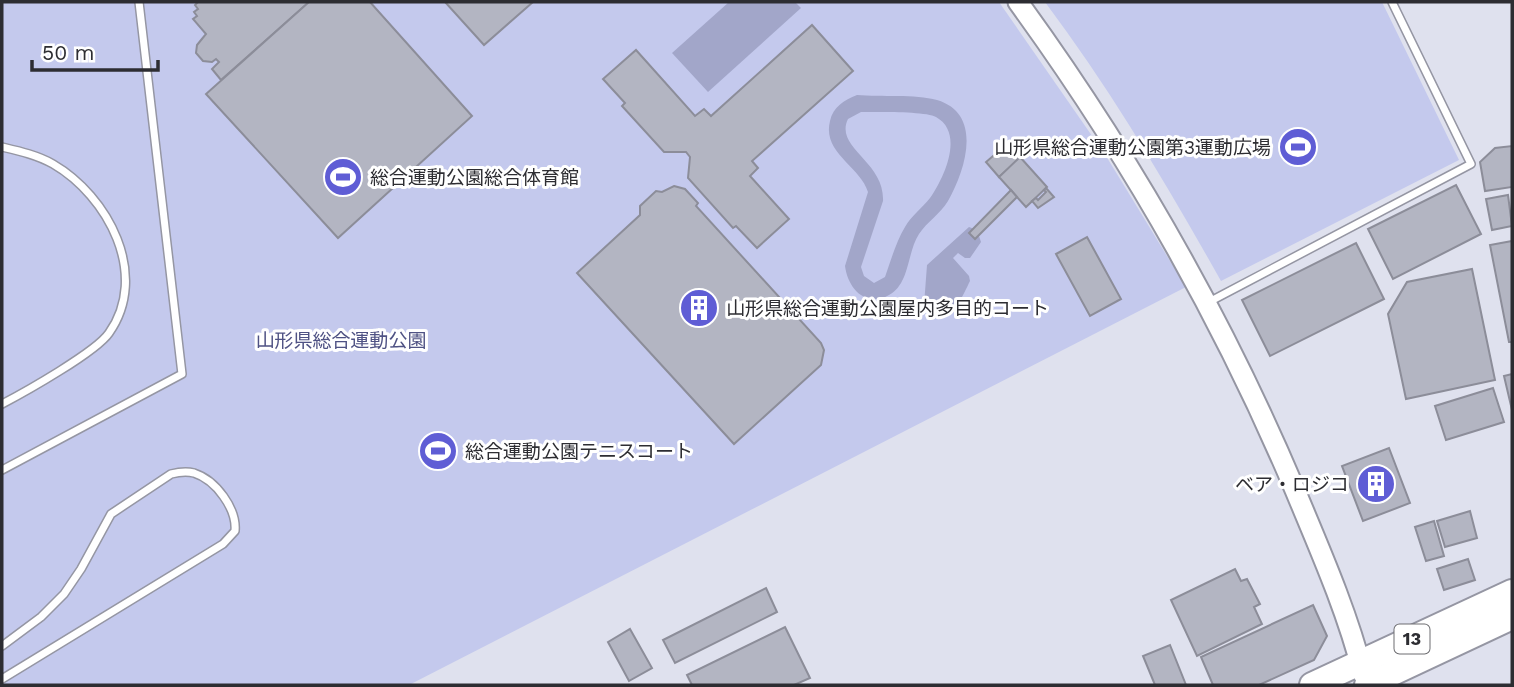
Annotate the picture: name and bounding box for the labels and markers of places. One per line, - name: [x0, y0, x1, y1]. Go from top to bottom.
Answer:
- sports icon: 山形県総合運動公園第3運動広場: [1277, 126, 1319, 168]
- place label: 山形県総合運動公園第3運動広場: [994, 136, 1271, 159]
- sports icon: 総合運動公園総合体育館: [322, 156, 364, 198]
- place label: 総合運動公園総合体育館: [370, 166, 579, 189]
- building icon: 山形県総合運動公園屋内多目的コート: [678, 287, 720, 329]
- place label: 山形県総合運動公園屋内多目的コート: [726, 297, 1049, 320]
- sports icon: 総合運動公園テニスコート: [417, 430, 459, 472]
- place label: 総合運動公園テニスコート: [465, 440, 693, 463]
- building icon: ベア・ロジコ: [1355, 463, 1397, 505]
- place label: ベア・ロジコ: [1235, 473, 1349, 496]

